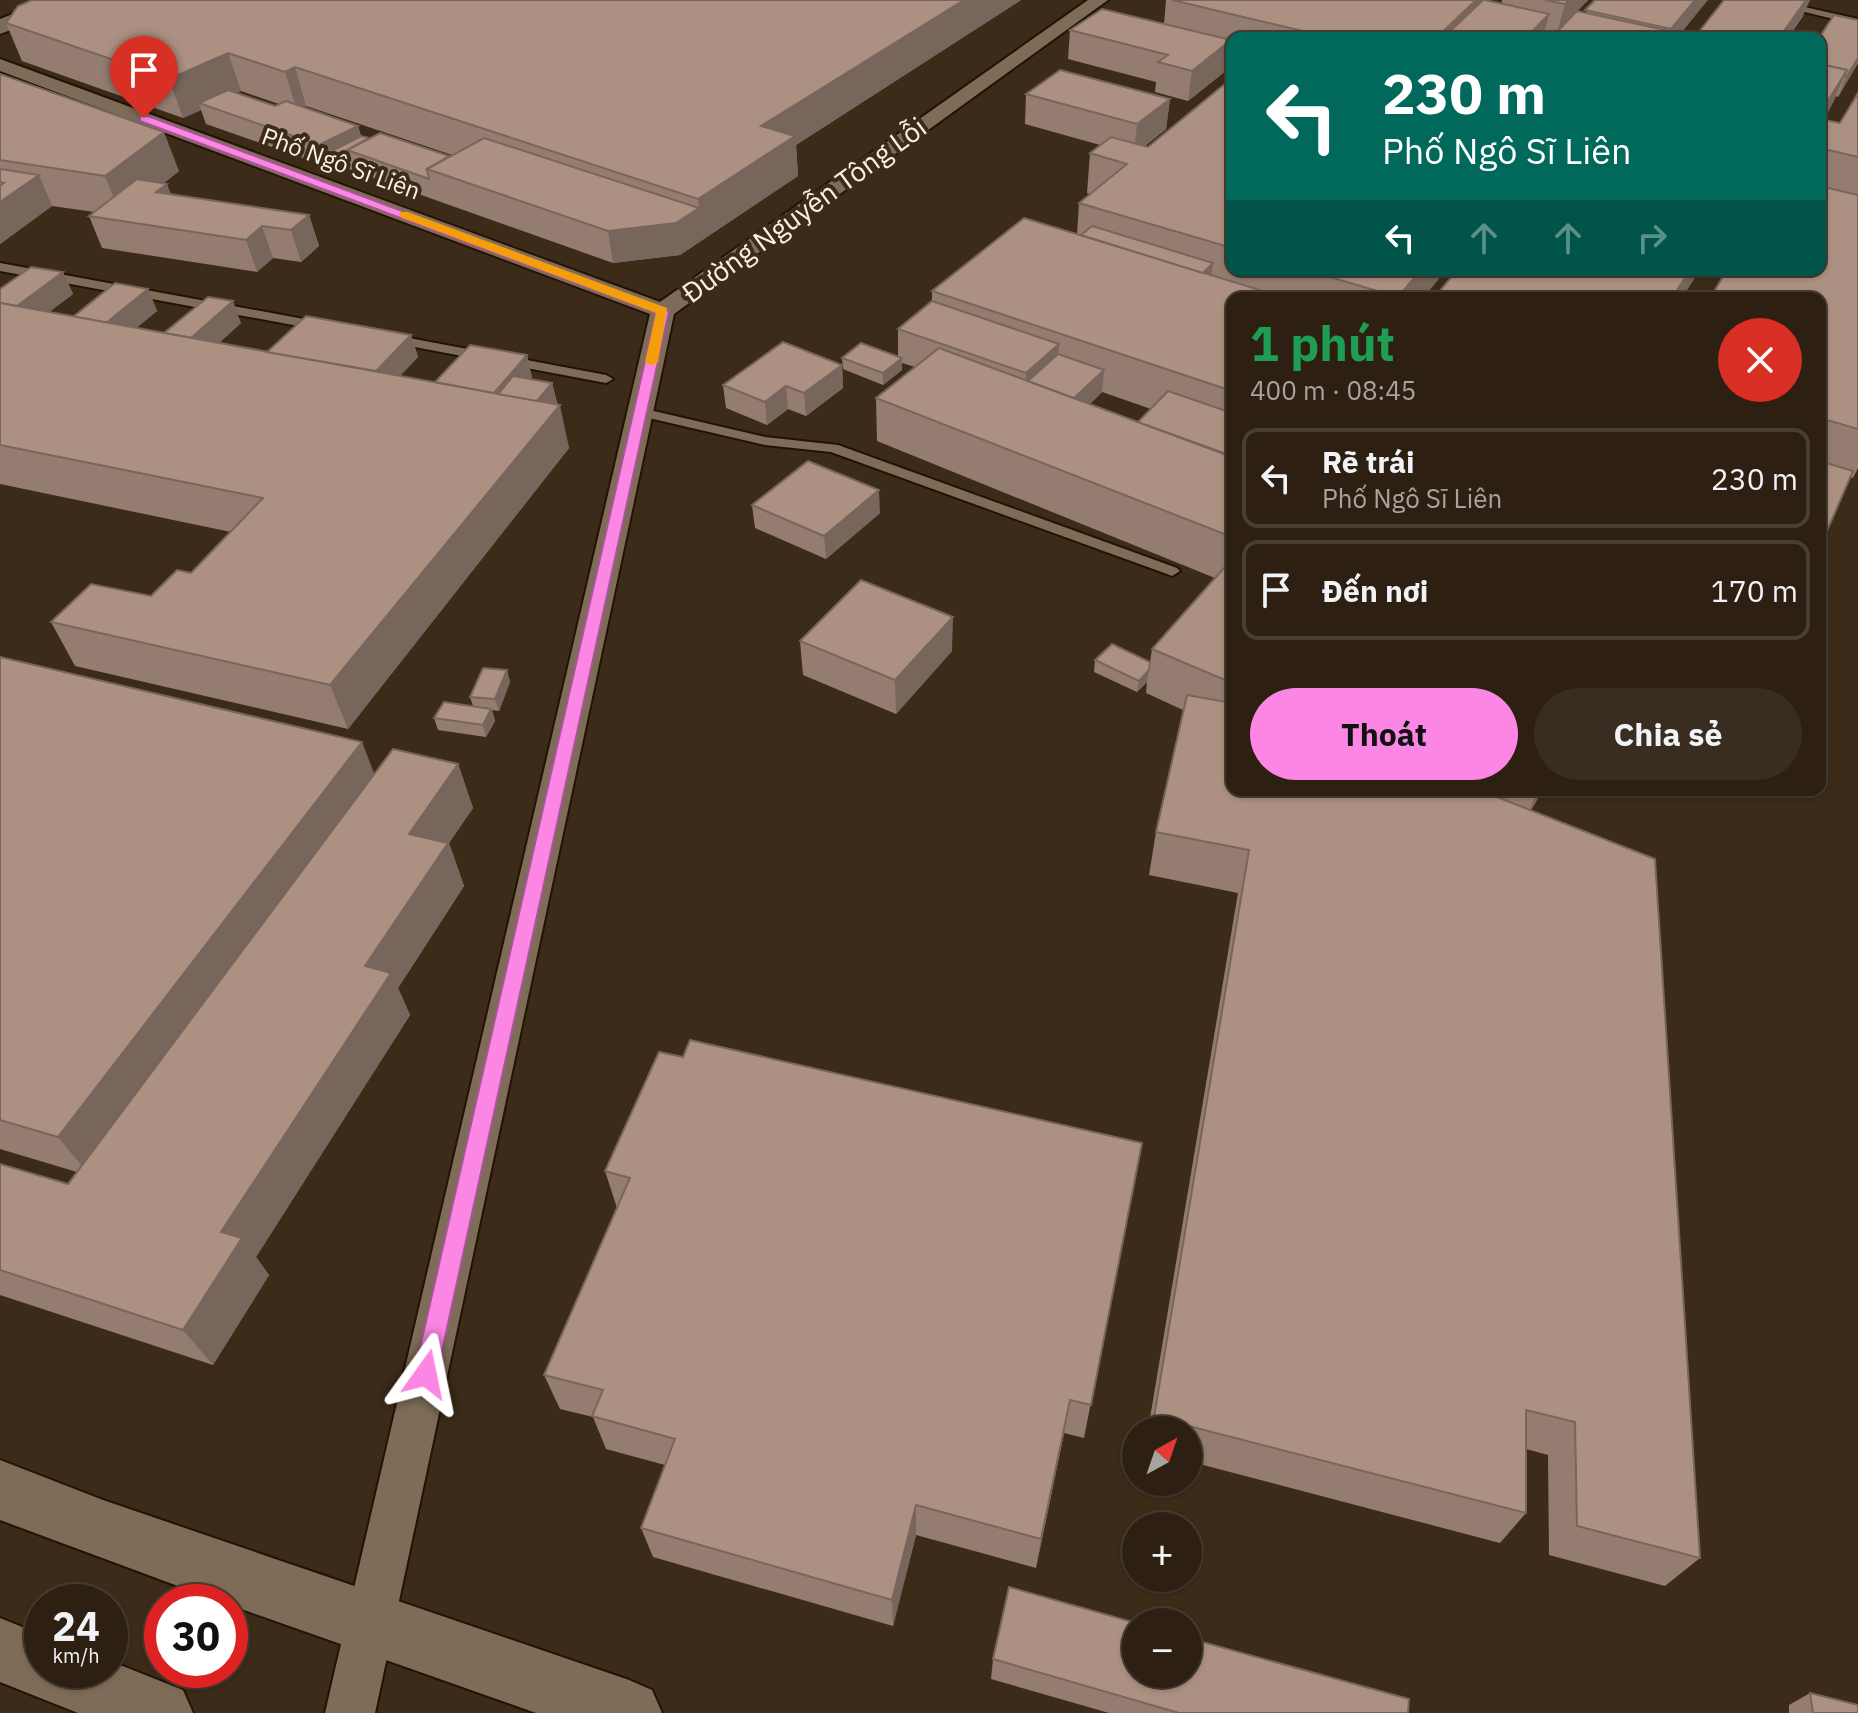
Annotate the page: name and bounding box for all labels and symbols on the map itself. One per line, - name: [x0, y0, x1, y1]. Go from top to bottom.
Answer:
- pin: [110, 36, 178, 118]
- street label: Đường Nguyễn Tông Lỗi: [674, 108, 933, 311]
- street label: Phố Ngô Sĩ Liên: [258, 120, 425, 207]
- position arrow: [384, 1332, 468, 1416]
- north arrow: [1122, 1416, 1202, 1496]
- speed limit sign: 30: [144, 1584, 248, 1688]

